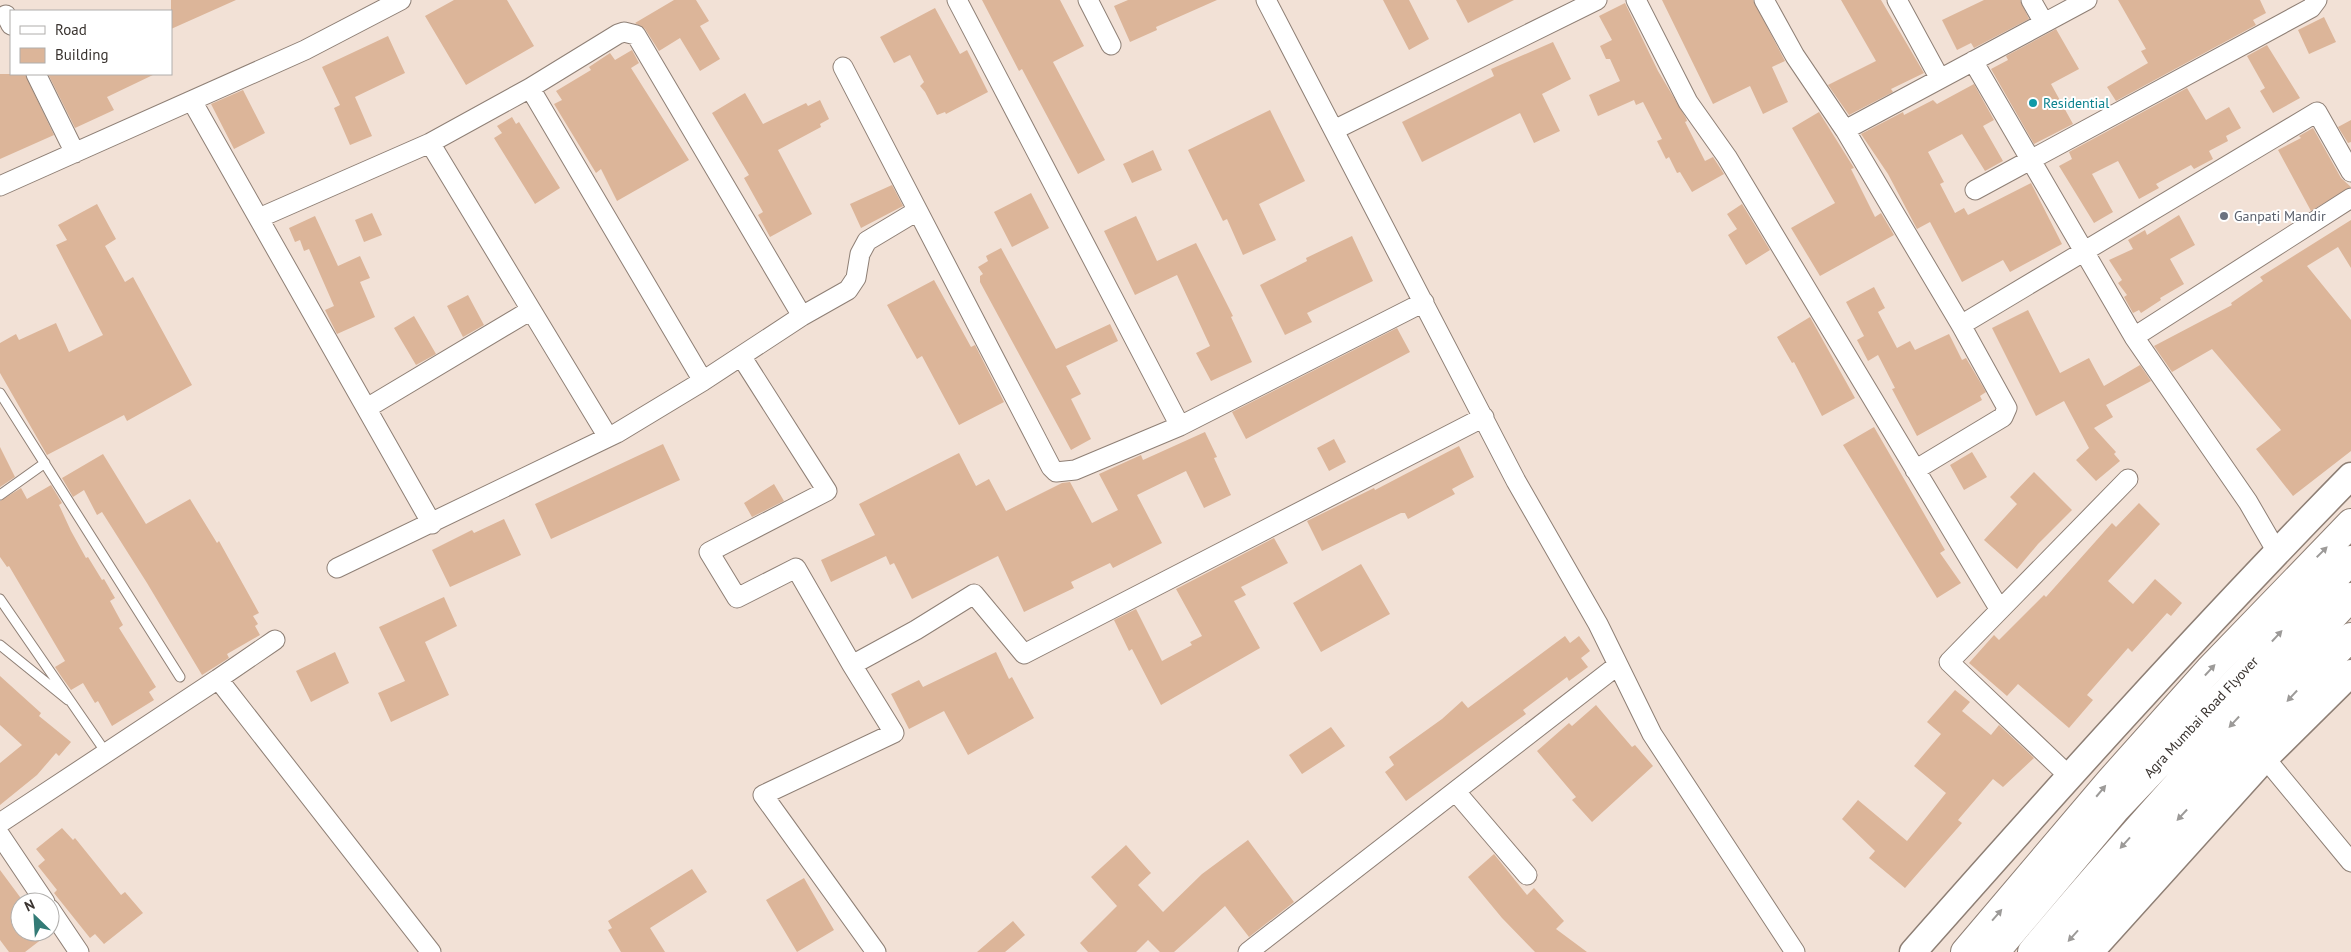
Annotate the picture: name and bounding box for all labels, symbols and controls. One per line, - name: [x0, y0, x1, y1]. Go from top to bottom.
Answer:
- legend: [10, 10, 172, 75]
- text: Road: [55, 20, 87, 39]
- text: Building: [55, 45, 109, 64]
- place label: Residential: [2043, 94, 2109, 112]
- marker: Residential: [2027, 97, 2039, 109]
- place label: Ganpati Mandir: [2234, 207, 2326, 225]
- marker: Ganpati Mandir: [2218, 210, 2230, 222]
- one-way arrow: [2316, 546, 2328, 558]
- one-way arrow: [2271, 631, 2283, 643]
- street label: Agra Mumbai Road Flyover: [2140, 652, 2262, 782]
- one-way arrow: [2204, 664, 2216, 676]
- one-way arrow: [2286, 690, 2298, 702]
- one-way arrow: [2228, 716, 2240, 728]
- one-way arrow: [2096, 784, 2107, 797]
- one-way arrow: [2176, 809, 2188, 821]
- one-way arrow: [2119, 836, 2131, 848]
- north arrow: [10, 892, 60, 942]
- text: N: [22, 895, 37, 915]
- one-way arrow: [1991, 909, 2002, 922]
- one-way arrow: [2067, 929, 2078, 942]

